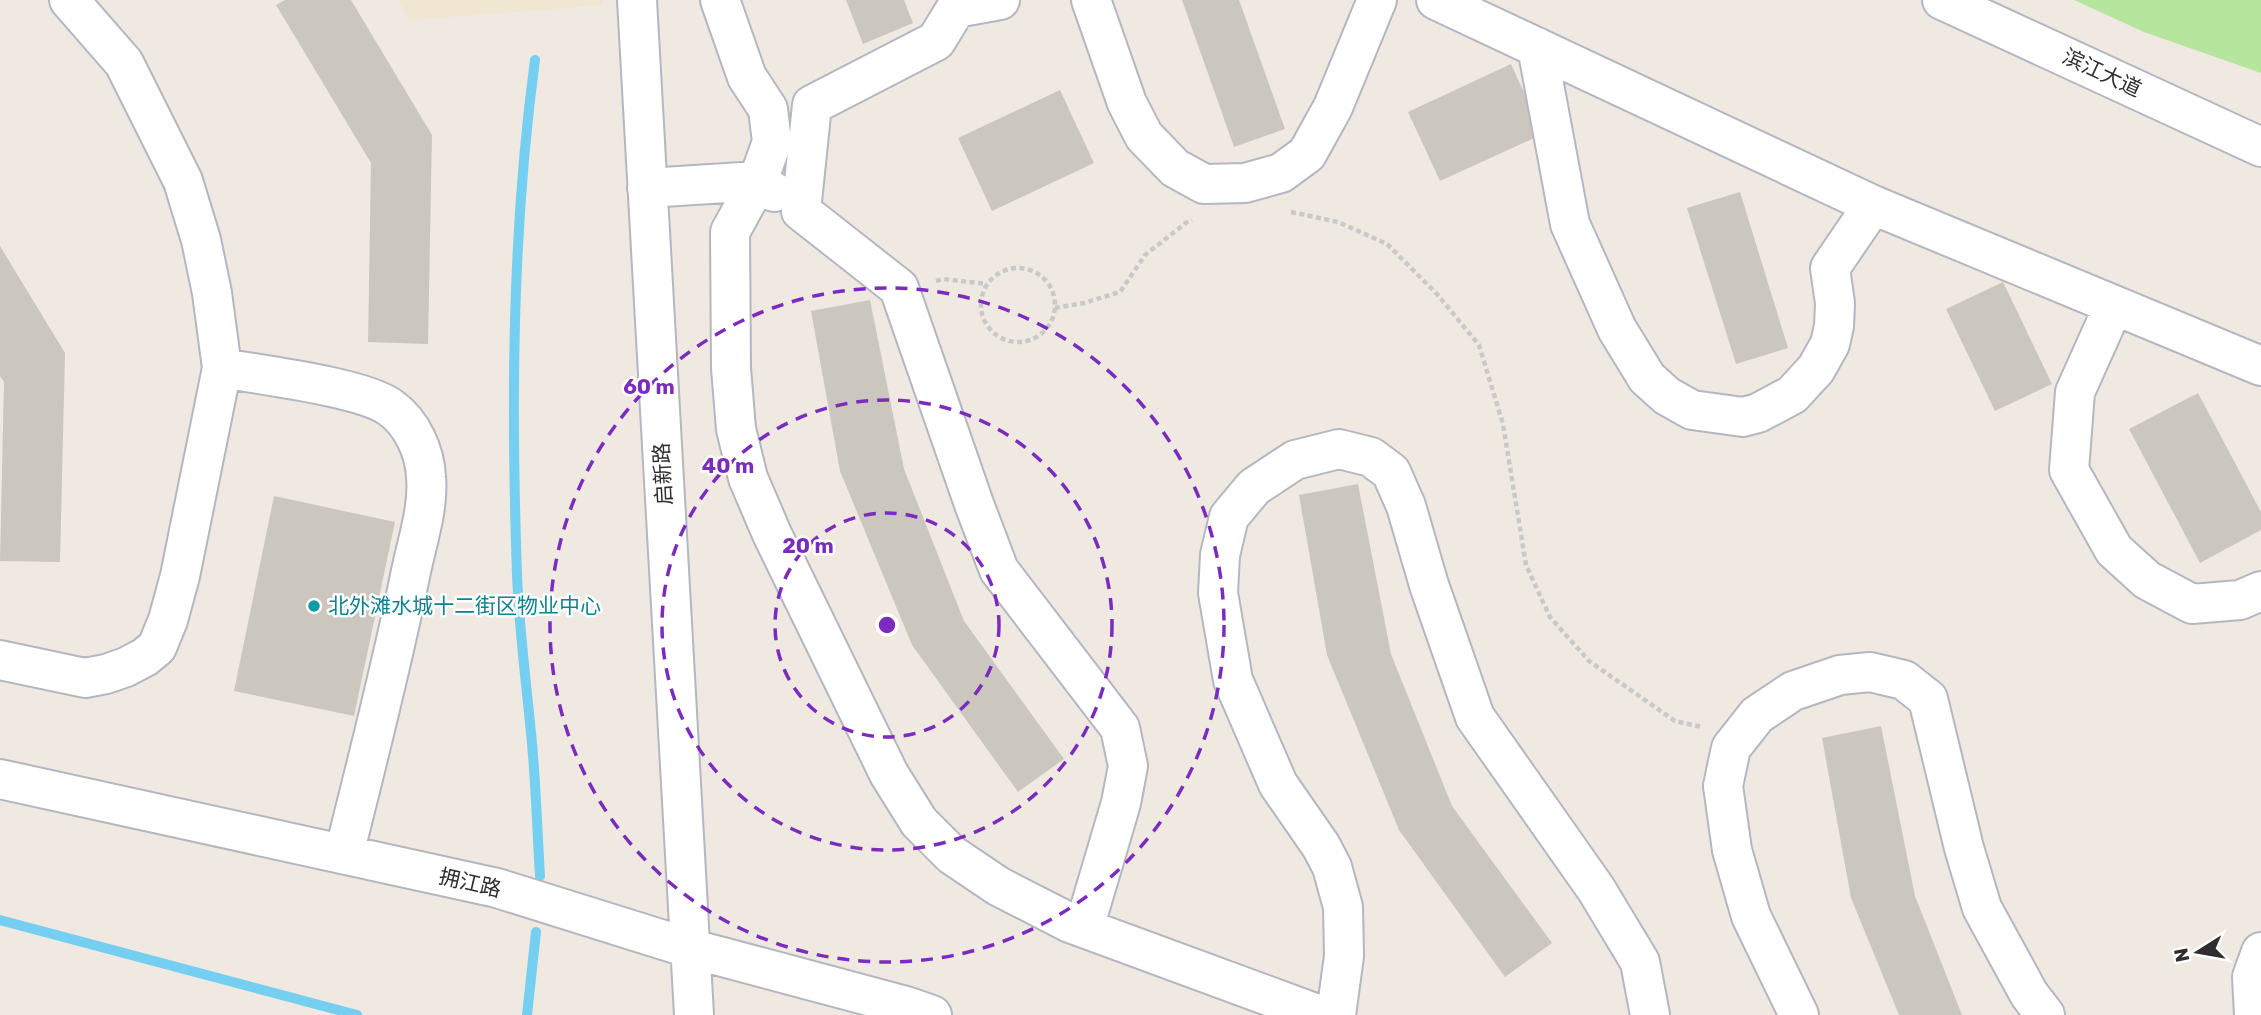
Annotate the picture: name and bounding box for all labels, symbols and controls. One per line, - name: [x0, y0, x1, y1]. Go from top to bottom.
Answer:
- street label: 滨江大道: [2059, 43, 2146, 102]
- text: 60 m: [623, 374, 675, 399]
- street label: 启新路: [648, 442, 677, 506]
- text: 40 m: [702, 453, 754, 478]
- text: 20 m: [782, 533, 834, 558]
- place label: 北外滩水城十二街区物业中心: [328, 593, 601, 618]
- marker: 北外滩水城十二街区物业中心: [306, 598, 322, 614]
- centre of rings: [875, 613, 899, 637]
- street label: 拥江路: [437, 863, 504, 902]
- north arrow: [2163, 917, 2233, 987]
- text: N: [2169, 946, 2194, 964]

